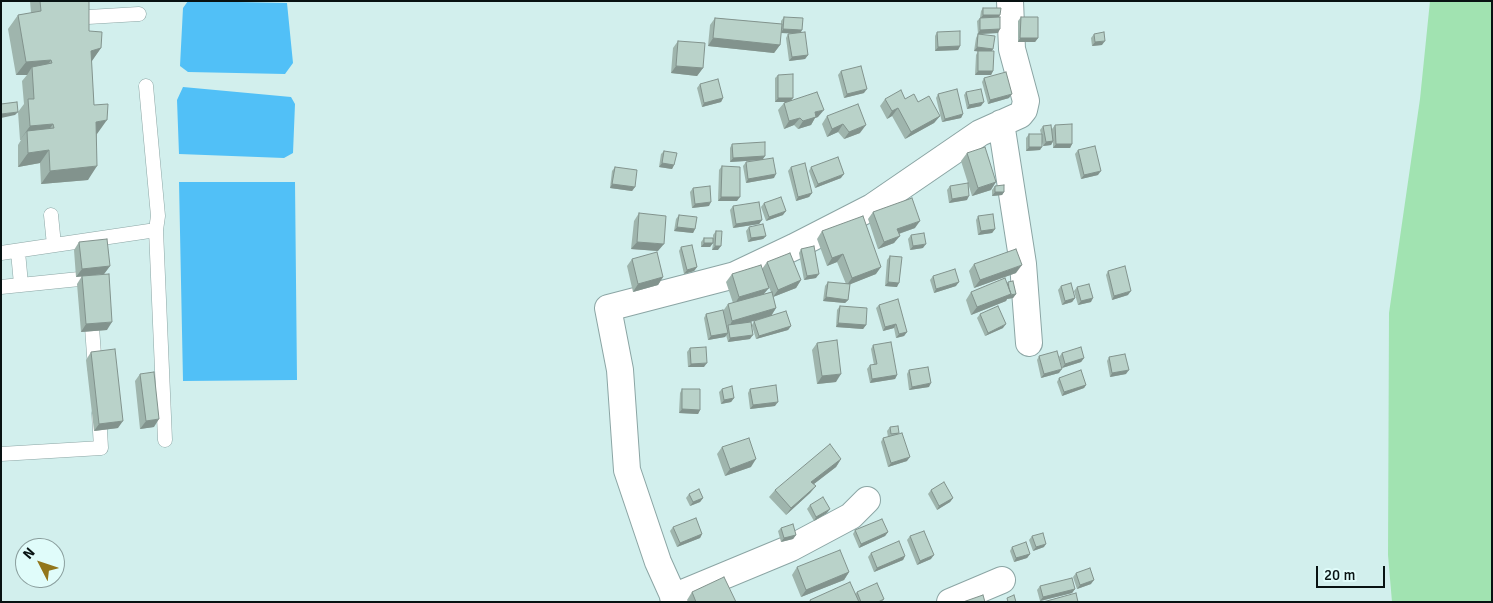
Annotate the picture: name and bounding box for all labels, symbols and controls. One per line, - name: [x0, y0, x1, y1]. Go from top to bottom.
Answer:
- north arrow: [15, 538, 65, 588]
- text: N: [19, 544, 39, 563]
- scale bar: [1318, 556, 1387, 588]
- text: 20 m: [1324, 566, 1355, 584]

